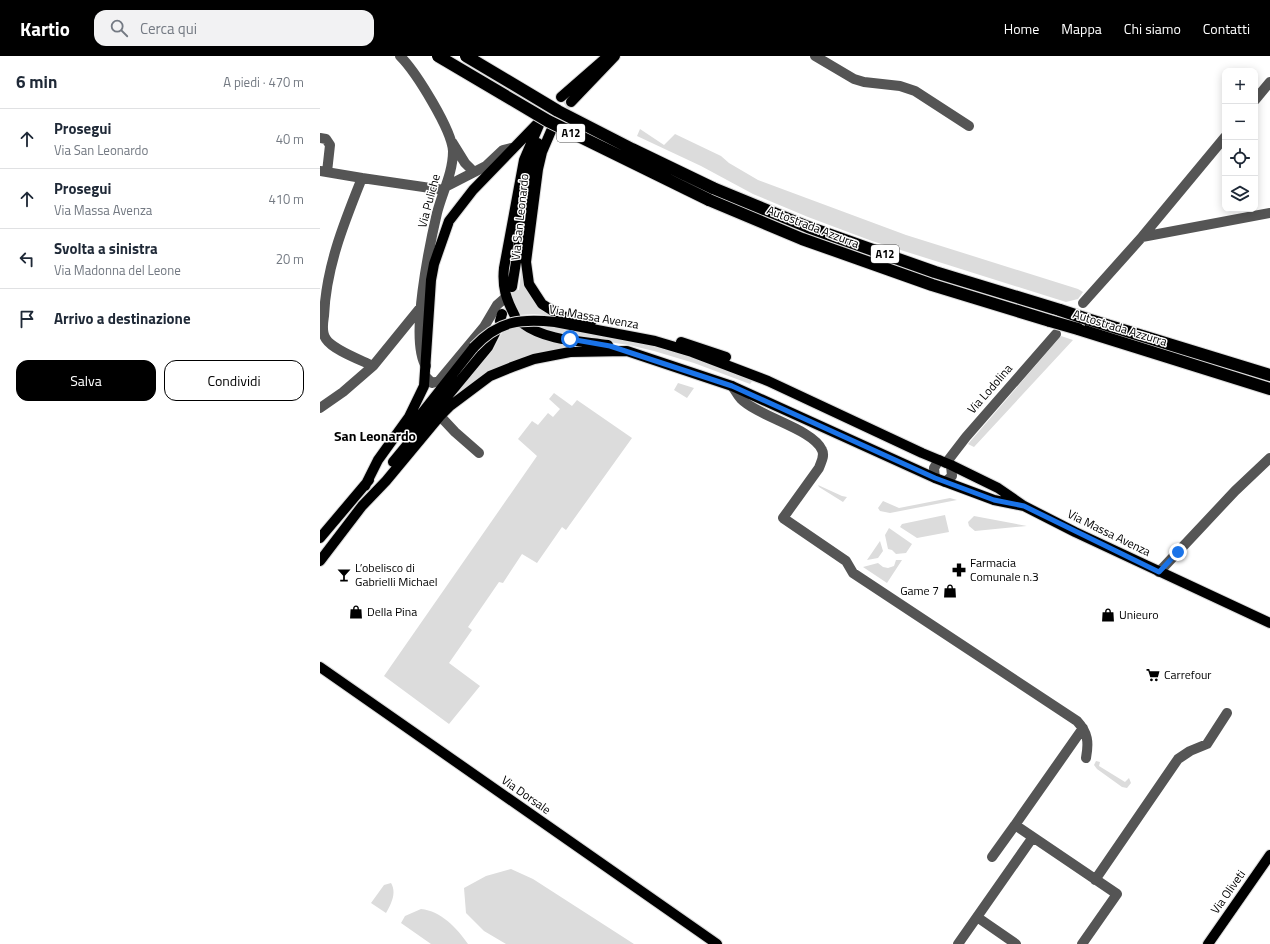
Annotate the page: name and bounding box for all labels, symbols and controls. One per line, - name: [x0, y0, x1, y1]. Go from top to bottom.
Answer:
- search box: [94, 10, 374, 46]
- text: Kartio: [20, 14, 70, 43]
- icon: search: [108, 17, 130, 39]
- text: Cerca qui: [140, 17, 197, 40]
- text: Home: [1004, 18, 1039, 39]
- text: Mappa: [1061, 18, 1102, 39]
- text: Chi siamo: [1124, 18, 1181, 39]
- text: Contatti: [1203, 18, 1250, 39]
- map controls: [1222, 68, 1258, 212]
- button: +: [1222, 68, 1258, 104]
- text: 6 min: [16, 69, 57, 95]
- text: A piedi · 470 m: [223, 72, 304, 92]
- button: −: [1222, 104, 1258, 140]
- text: Prosegui: [54, 117, 111, 140]
- road number: A12: [557, 124, 585, 142]
- icon: ahead: [16, 128, 38, 150]
- text: 40 m: [276, 129, 304, 149]
- text: Via San Leonardo: [54, 140, 148, 160]
- button: locate: [1222, 140, 1258, 176]
- street label: Via Puliche: [412, 172, 445, 230]
- street label: Via San Leonardo: [506, 173, 534, 261]
- button: layers: [1222, 176, 1258, 212]
- text: Prosegui: [54, 177, 111, 200]
- icon: ahead: [16, 188, 38, 210]
- text: 410 m: [268, 189, 304, 209]
- text: Via Massa Avenza: [54, 200, 152, 220]
- street label: Autostrada Azzurra: [764, 200, 862, 253]
- text: Svolta a sinistra: [54, 237, 158, 260]
- road number: A12: [871, 245, 899, 263]
- icon: left: [16, 248, 38, 270]
- text: 20 m: [276, 249, 304, 269]
- text: Via Madonna del Leone: [54, 260, 181, 280]
- street label: Via Massa Avenza: [548, 299, 640, 334]
- street label: Autostrada Azzurra: [1071, 304, 1170, 351]
- text: Arrivo a destinazione: [54, 307, 191, 330]
- icon: arrive: [16, 308, 38, 330]
- route start: [561, 330, 579, 348]
- street label: Via Lodolina: [962, 359, 1017, 418]
- button: Salva: [16, 360, 156, 401]
- button: Condividi: [164, 360, 304, 401]
- district label: San Leonardo: [334, 425, 416, 446]
- street label: Via Massa Avenza: [1064, 504, 1154, 561]
- route end: [1169, 543, 1187, 561]
- place label: Farmacia Comunale n.3: [970, 553, 1039, 586]
- place label: L’obelisco di Gabrielli Michael: [355, 558, 438, 591]
- pharmacy icon: Farmacia Comunale n.3: [951, 562, 967, 578]
- bar icon: L’obelisco di Gabrielli Michael: [336, 567, 352, 583]
- place label: Game 7: [900, 581, 939, 600]
- shop icon: Game 7: [942, 583, 958, 599]
- place label: Della Pina: [367, 602, 417, 621]
- shop icon: Della Pina: [348, 604, 364, 620]
- place label: Unieuro: [1119, 605, 1159, 624]
- shop icon: Unieuro: [1100, 607, 1116, 623]
- place label: Carrefour: [1164, 665, 1212, 684]
- supermarket icon: Carrefour: [1145, 667, 1161, 683]
- street label: Via Dorsale: [498, 770, 555, 819]
- street label: Via Oliveti: [1205, 866, 1250, 918]

